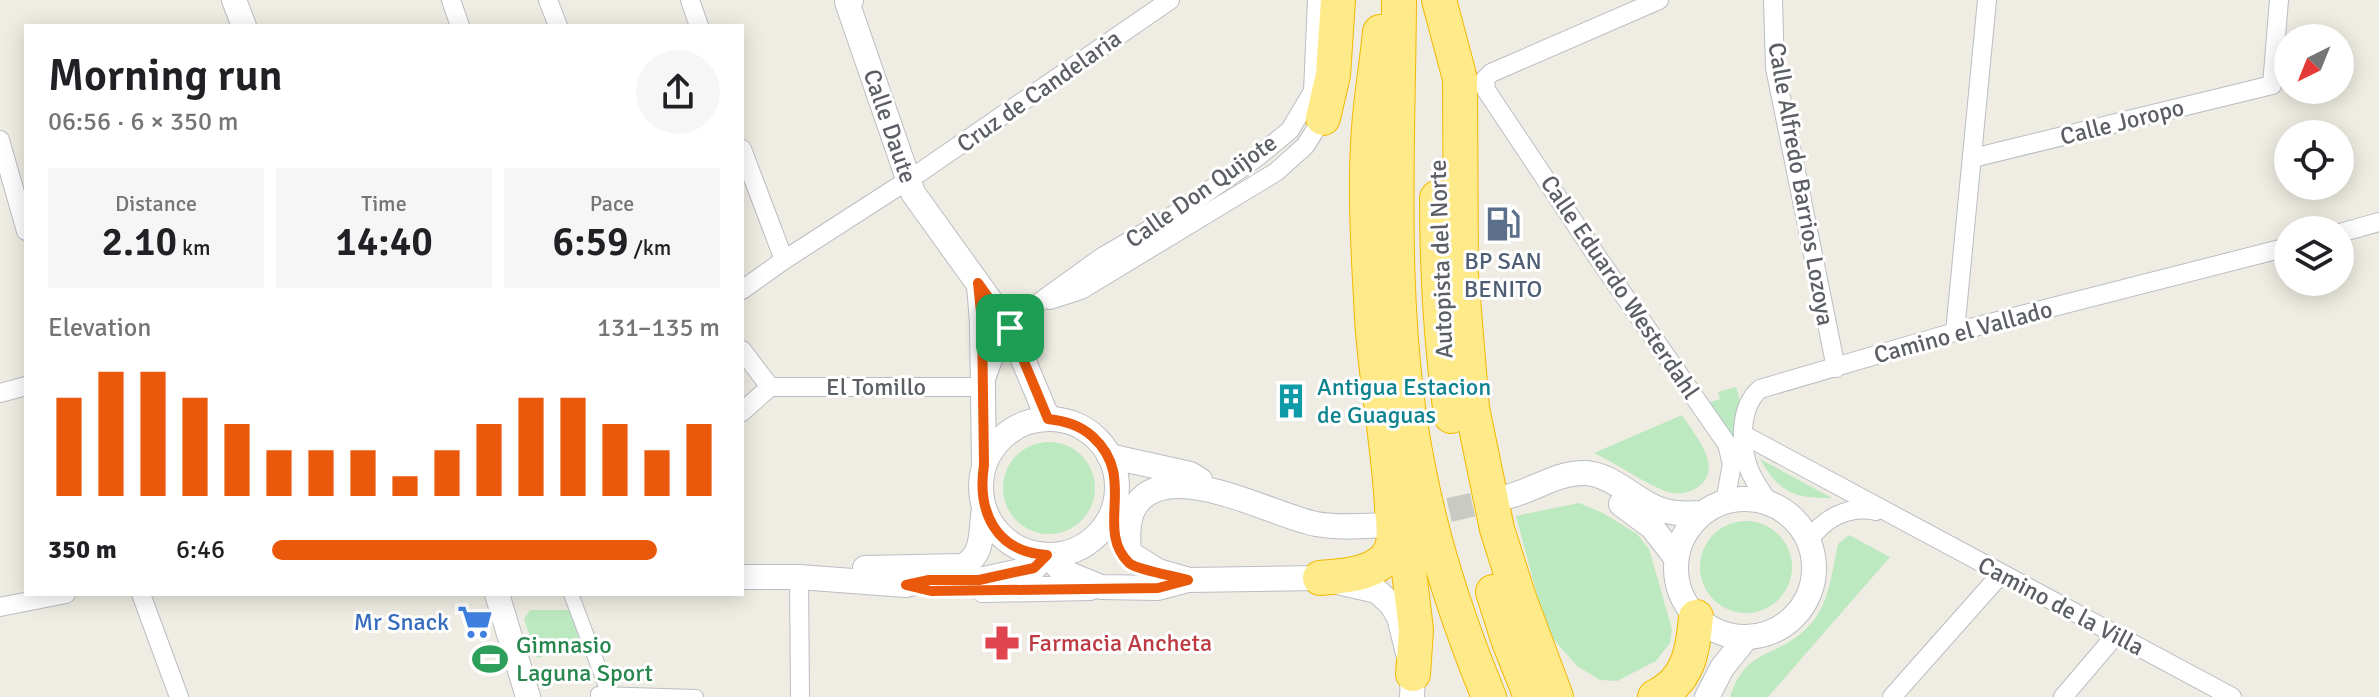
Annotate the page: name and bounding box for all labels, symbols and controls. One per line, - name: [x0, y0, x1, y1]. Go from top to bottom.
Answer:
- street label: Cruz de Candelaria: [951, 23, 1127, 159]
- north arrow: [2274, 24, 2354, 104]
- map controls: [2274, 24, 2354, 296]
- street label: Calle Alfredo Barrios Lozoya: [1761, 40, 1841, 328]
- text: Morning run: [48, 49, 283, 103]
- button: share: [636, 50, 720, 134]
- street label: Calle Daute: [857, 65, 923, 187]
- street label: Calle Joropo: [2057, 92, 2187, 152]
- text: 06:56 · 6 × 350 m: [48, 106, 239, 138]
- button: locate: [2274, 120, 2354, 200]
- street label: Calle Don Quijote: [1119, 128, 1283, 254]
- street label: Autopista del Norte: [1423, 159, 1459, 359]
- street label: Calle Eduardo Westerdahl: [1534, 169, 1706, 405]
- text: Distance: [115, 190, 197, 217]
- text: Time: [361, 190, 407, 217]
- text: Pace: [590, 190, 634, 217]
- fuel station icon: BP SAN BENITO: [1484, 205, 1522, 243]
- button: layers: [2274, 216, 2354, 296]
- text: 2.10: [101, 217, 177, 267]
- text: 14:40: [335, 217, 433, 267]
- text: 6:59: [553, 217, 629, 267]
- text: km: [177, 234, 211, 261]
- text: /km: [629, 234, 671, 261]
- place label: BP SAN BENITO: [1464, 246, 1542, 304]
- pin: [976, 294, 1044, 362]
- street label: Camino el Vallado: [1871, 294, 2055, 370]
- icon: arrive: [988, 306, 1032, 350]
- text: Elevation: [48, 312, 152, 344]
- text: 131–135 m: [597, 312, 720, 344]
- street label: El Tomillo: [826, 372, 926, 402]
- place label: Antigua Estacion de Guaguas: [1317, 372, 1491, 430]
- building icon: Antigua Estacion de Guaguas: [1272, 382, 1310, 420]
- text: 350 m: [48, 534, 117, 566]
- text: 6:46: [176, 534, 225, 566]
- street label: Camino de la Villa: [1973, 550, 2149, 662]
- supermarket icon: Mr Snack: [456, 603, 494, 641]
- place label: Mr Snack: [354, 607, 449, 637]
- pharmacy icon: Farmacia Ancheta: [983, 624, 1021, 662]
- place label: Farmacia Ancheta: [1028, 628, 1212, 658]
- place label: Gimnasio Laguna Sport: [516, 630, 653, 688]
- sports icon: Gimnasio Laguna Sport: [471, 640, 509, 678]

